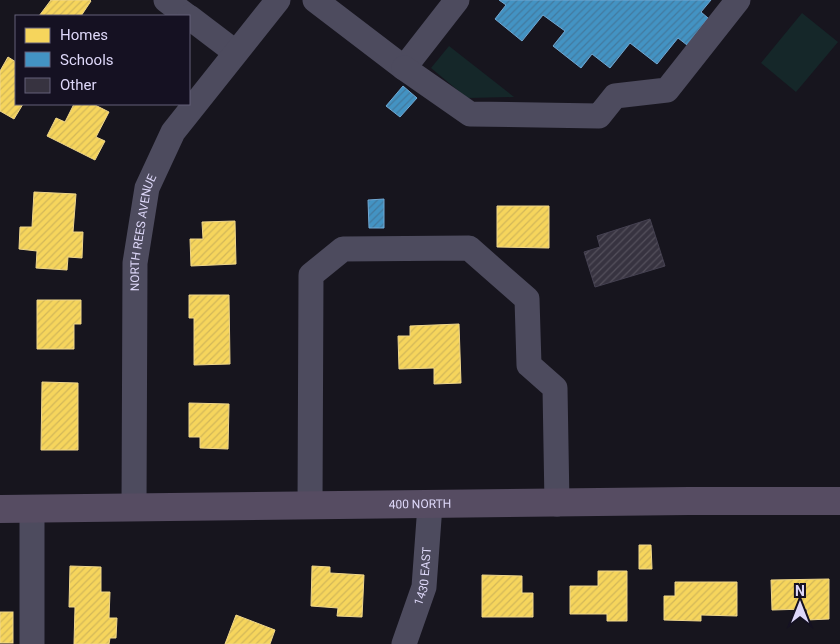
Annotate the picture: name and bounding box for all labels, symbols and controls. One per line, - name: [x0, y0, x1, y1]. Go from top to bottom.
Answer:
- legend: [15, 15, 190, 105]
- text: Homes: [60, 26, 108, 44]
- text: Schools: [60, 51, 114, 69]
- text: Other: [60, 76, 97, 94]
- street label: NORTH REES AVENUE: [128, 172, 159, 291]
- street label: 400 NORTH: [389, 497, 451, 511]
- street label: 1430 EAST: [411, 547, 434, 607]
- north arrow: [775, 579, 825, 629]
- text: N: [795, 583, 805, 599]

